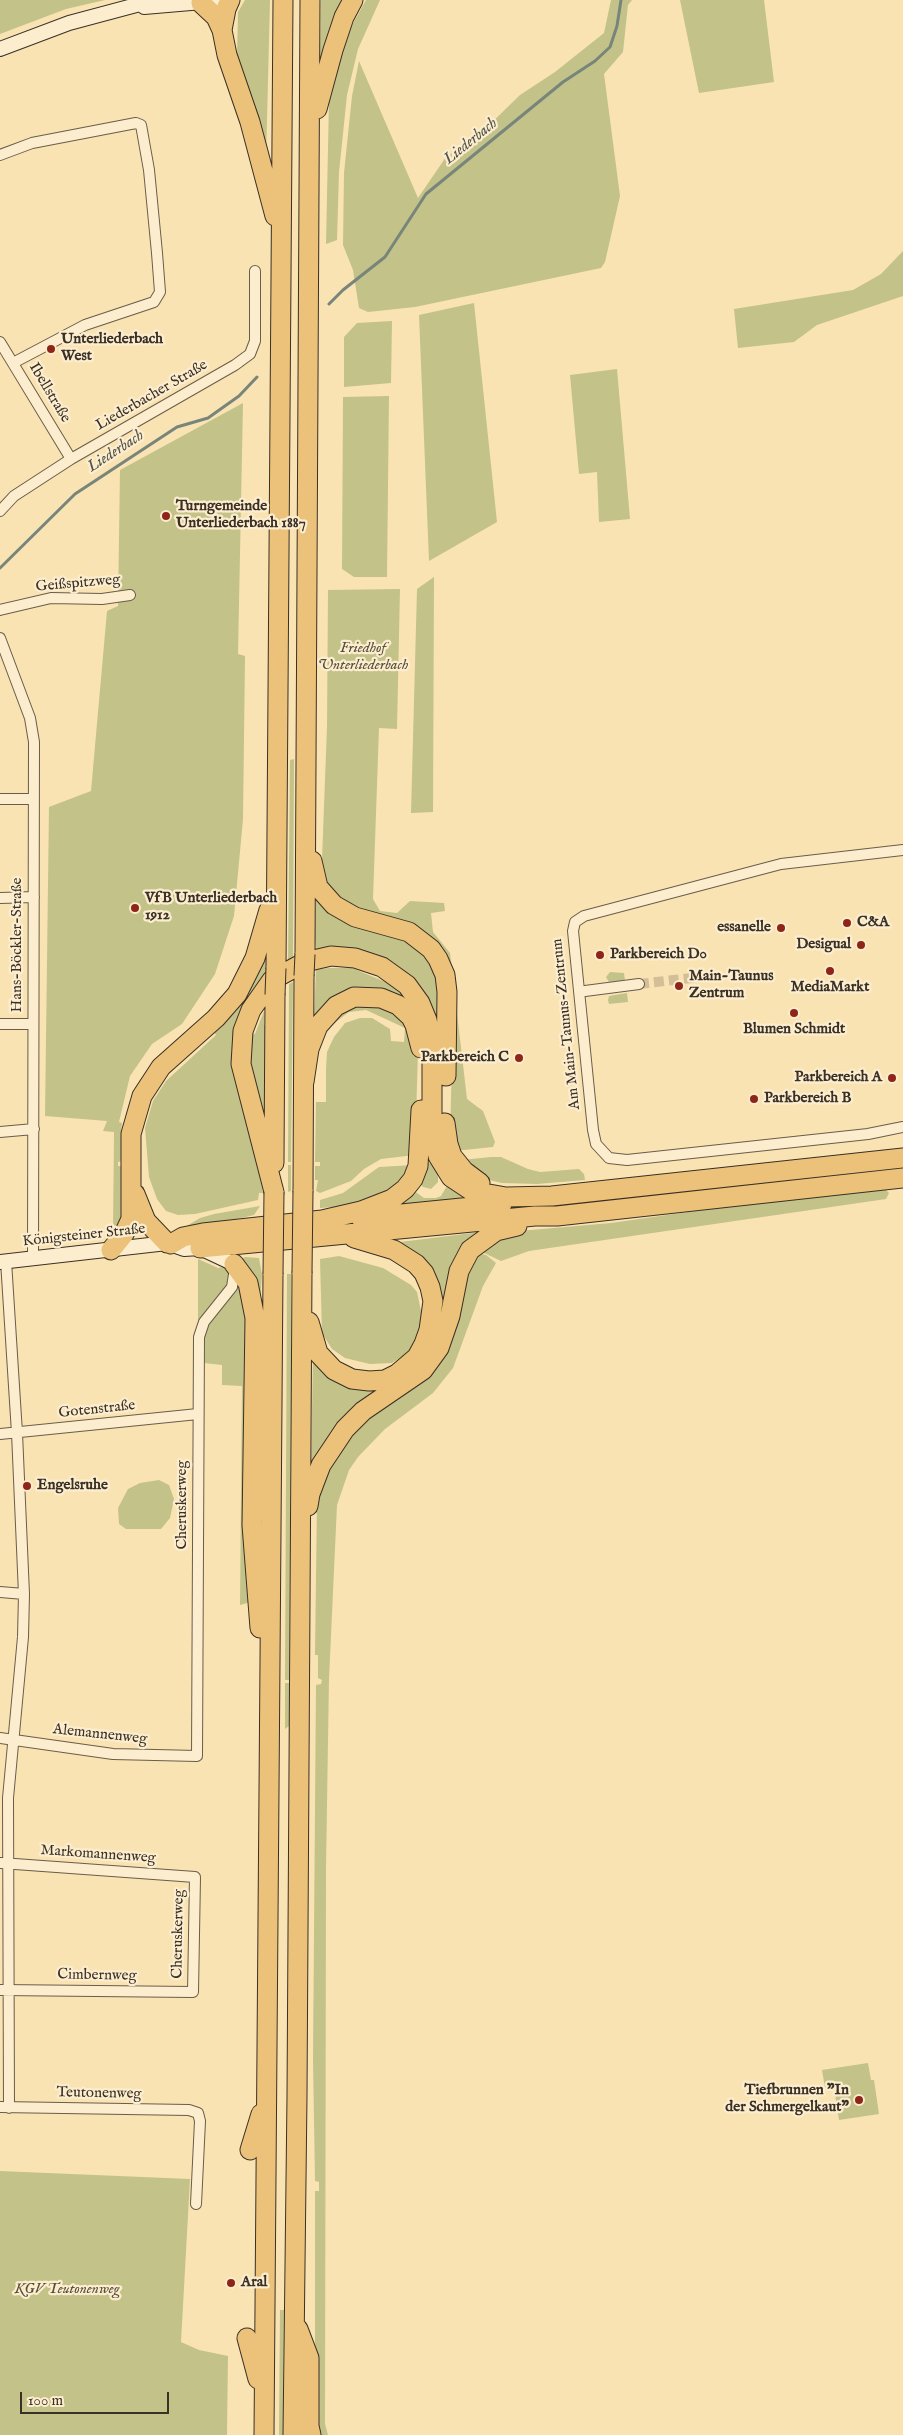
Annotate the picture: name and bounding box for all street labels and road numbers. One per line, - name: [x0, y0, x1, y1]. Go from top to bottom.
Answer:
- street label: Liederbacher Straße: [93, 357, 211, 435]
- street label: Ibellstraße: [24, 360, 74, 426]
- street label: Geißspitzweg: [35, 571, 121, 597]
- street label: Hans-Böckler-Straße: [9, 878, 27, 1012]
- street label: Am Main-Taunus-Zentrum: [549, 938, 585, 1110]
- street label: Königsteiner Straße: [22, 1221, 146, 1251]
- street label: Gotenstraße: [58, 1397, 136, 1423]
- street label: Cheruskerweg: [174, 1460, 192, 1550]
- street label: Alemannenweg: [52, 1721, 148, 1749]
- street label: Markomannenweg: [40, 1842, 156, 1868]
- street label: Cheruskerweg: [169, 1889, 189, 1979]
- street label: Cimbernweg: [57, 1966, 137, 1986]
- street label: Teutonenweg: [56, 2084, 142, 2104]

